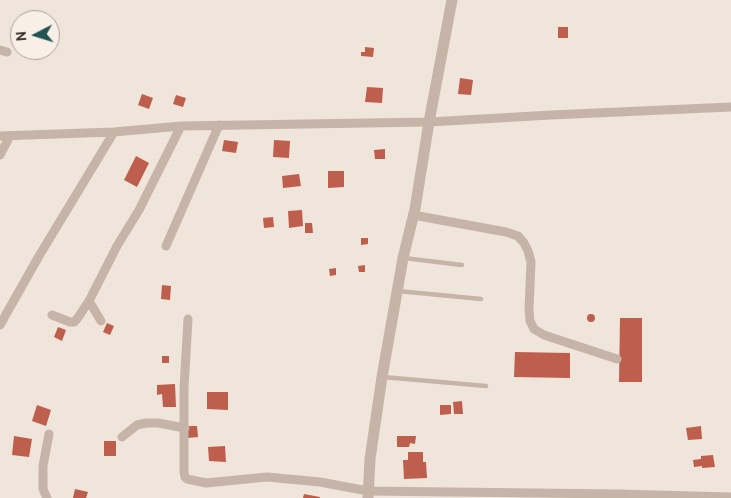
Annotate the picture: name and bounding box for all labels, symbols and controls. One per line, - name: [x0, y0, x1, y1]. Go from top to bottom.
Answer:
- north arrow: [10, 10, 60, 60]
- text: N: [12, 31, 30, 42]

